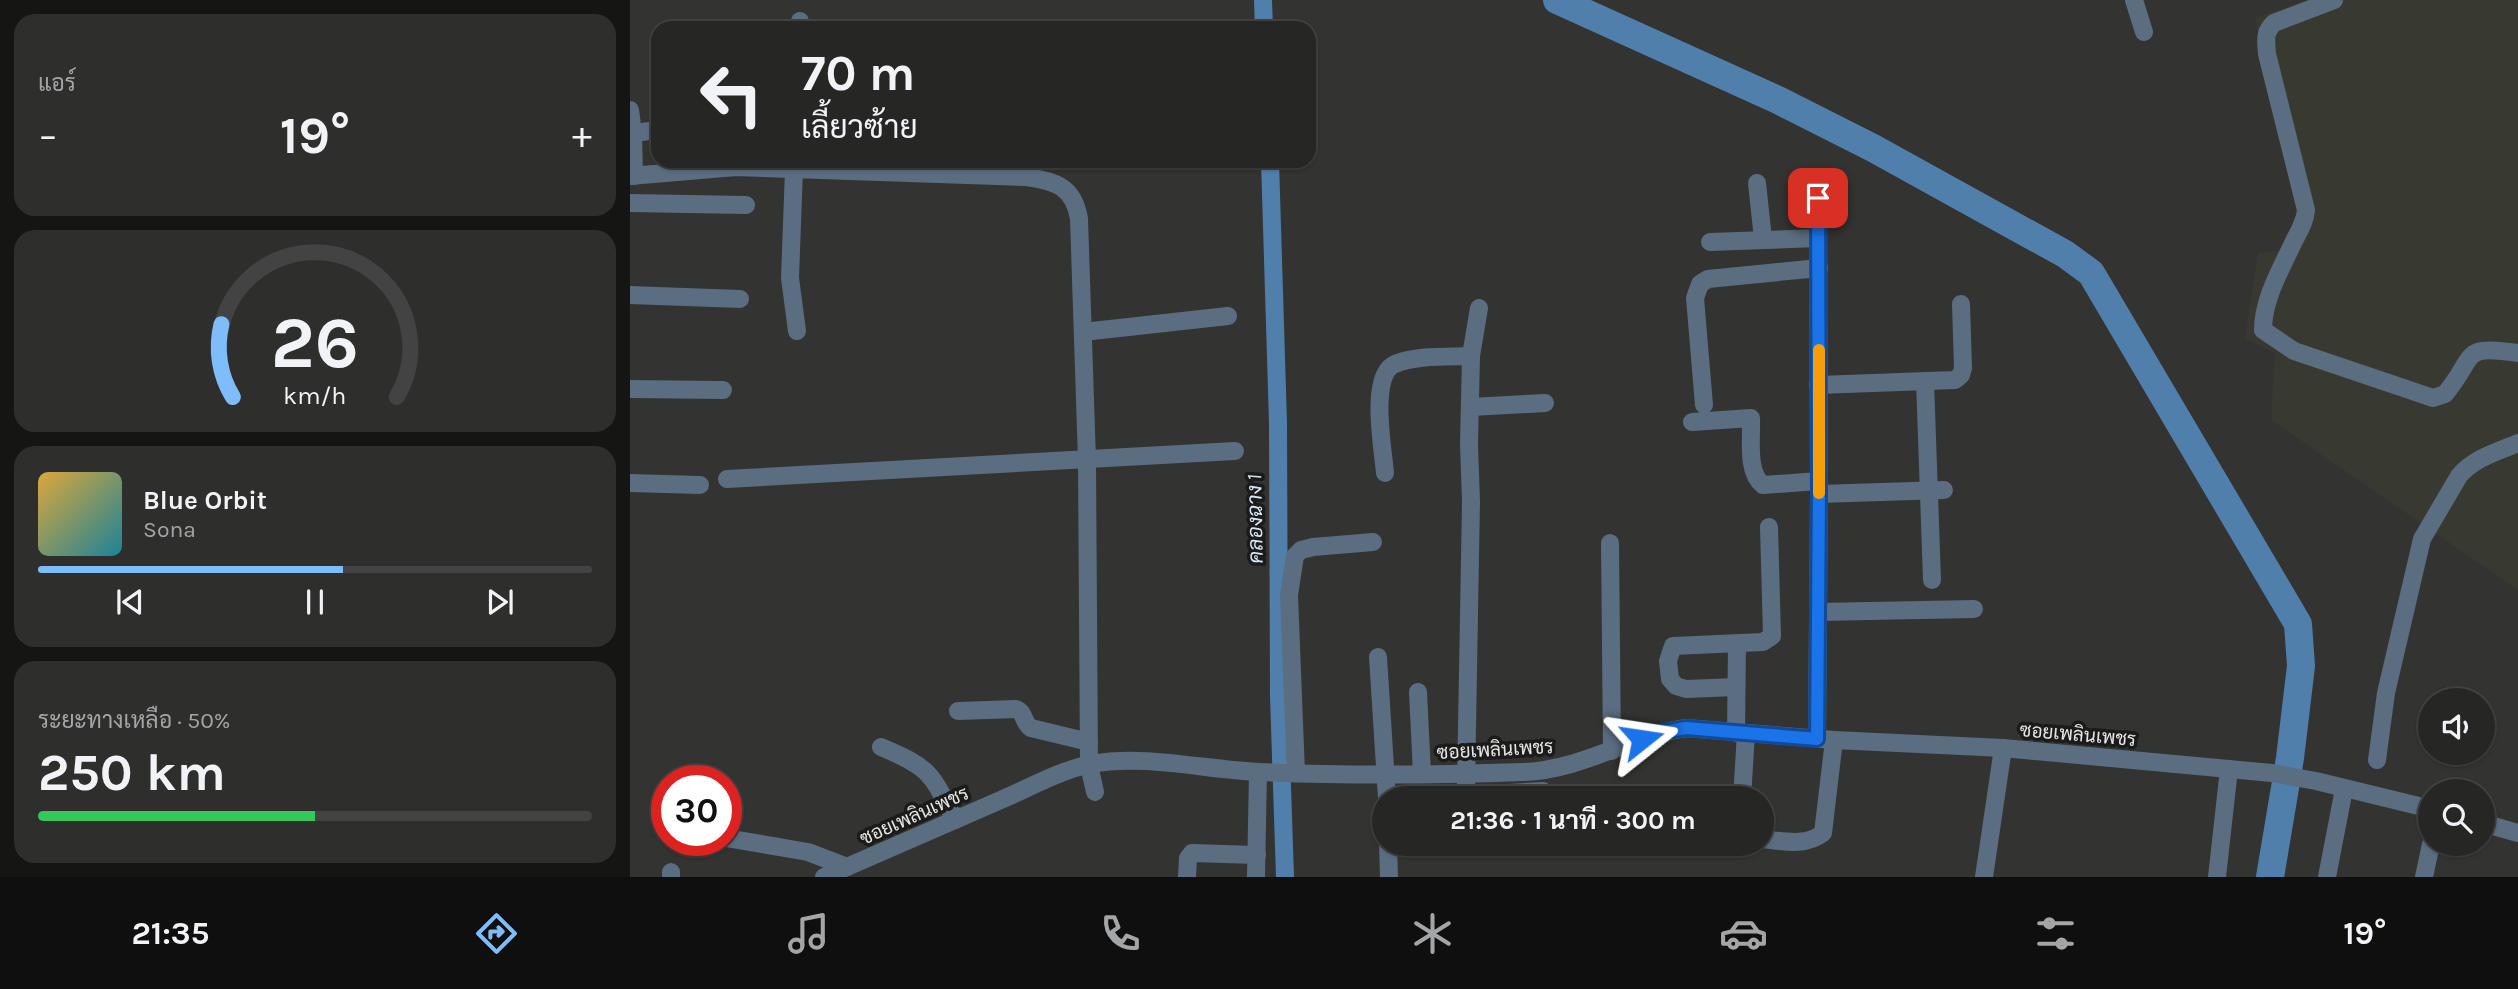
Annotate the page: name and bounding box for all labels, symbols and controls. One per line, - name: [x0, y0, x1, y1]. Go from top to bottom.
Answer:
- text: 70 m: [801, 45, 915, 102]
- icon: left: [686, 49, 777, 140]
- text: แอร์: [38, 70, 76, 97]
- text: 19°: [280, 105, 350, 166]
- text: เลี้ยวซ้าย: [801, 109, 918, 146]
- text: −: [38, 113, 58, 158]
- text: +: [572, 113, 592, 158]
- pin: [1788, 168, 1848, 228]
- icon: arrive: [1799, 179, 1837, 217]
- text: 26: [271, 300, 359, 385]
- text: km/h: [283, 380, 347, 409]
- water label: คลองฉาง 1: [1242, 474, 1268, 564]
- text: Blue Orbit: [143, 485, 267, 516]
- text: Sona: [143, 516, 196, 543]
- icon: previous: [111, 583, 149, 621]
- icon: pause: [296, 583, 334, 621]
- icon: next: [481, 583, 519, 621]
- map controls: [2418, 688, 2495, 856]
- button: sound: [2418, 688, 2495, 765]
- position arrow: [1605, 702, 1679, 776]
- text: ระยะทางเหลือ · 50%: [38, 707, 231, 734]
- street label: ซอยเพลินเพชร: [2019, 719, 2137, 751]
- street label: ซอยเพลินเพชร: [1436, 736, 1554, 764]
- text: 250 km: [38, 742, 226, 803]
- speed limit sign: 30: [651, 765, 742, 856]
- button: search: [2418, 779, 2495, 856]
- street label: ซอยเพลินเพชร: [857, 782, 972, 850]
- text: 21:36 · 1 นาที · 300 m: [1450, 805, 1696, 836]
- icon: directions: [472, 909, 521, 958]
- icon: music: [784, 909, 833, 958]
- icon: phone: [1096, 909, 1145, 958]
- icon: climate: [1408, 909, 1457, 958]
- icon: car: [1719, 909, 1768, 958]
- icon: filters: [2031, 909, 2080, 958]
- text: 21:35: [131, 915, 209, 952]
- text: 19°: [2343, 915, 2387, 952]

